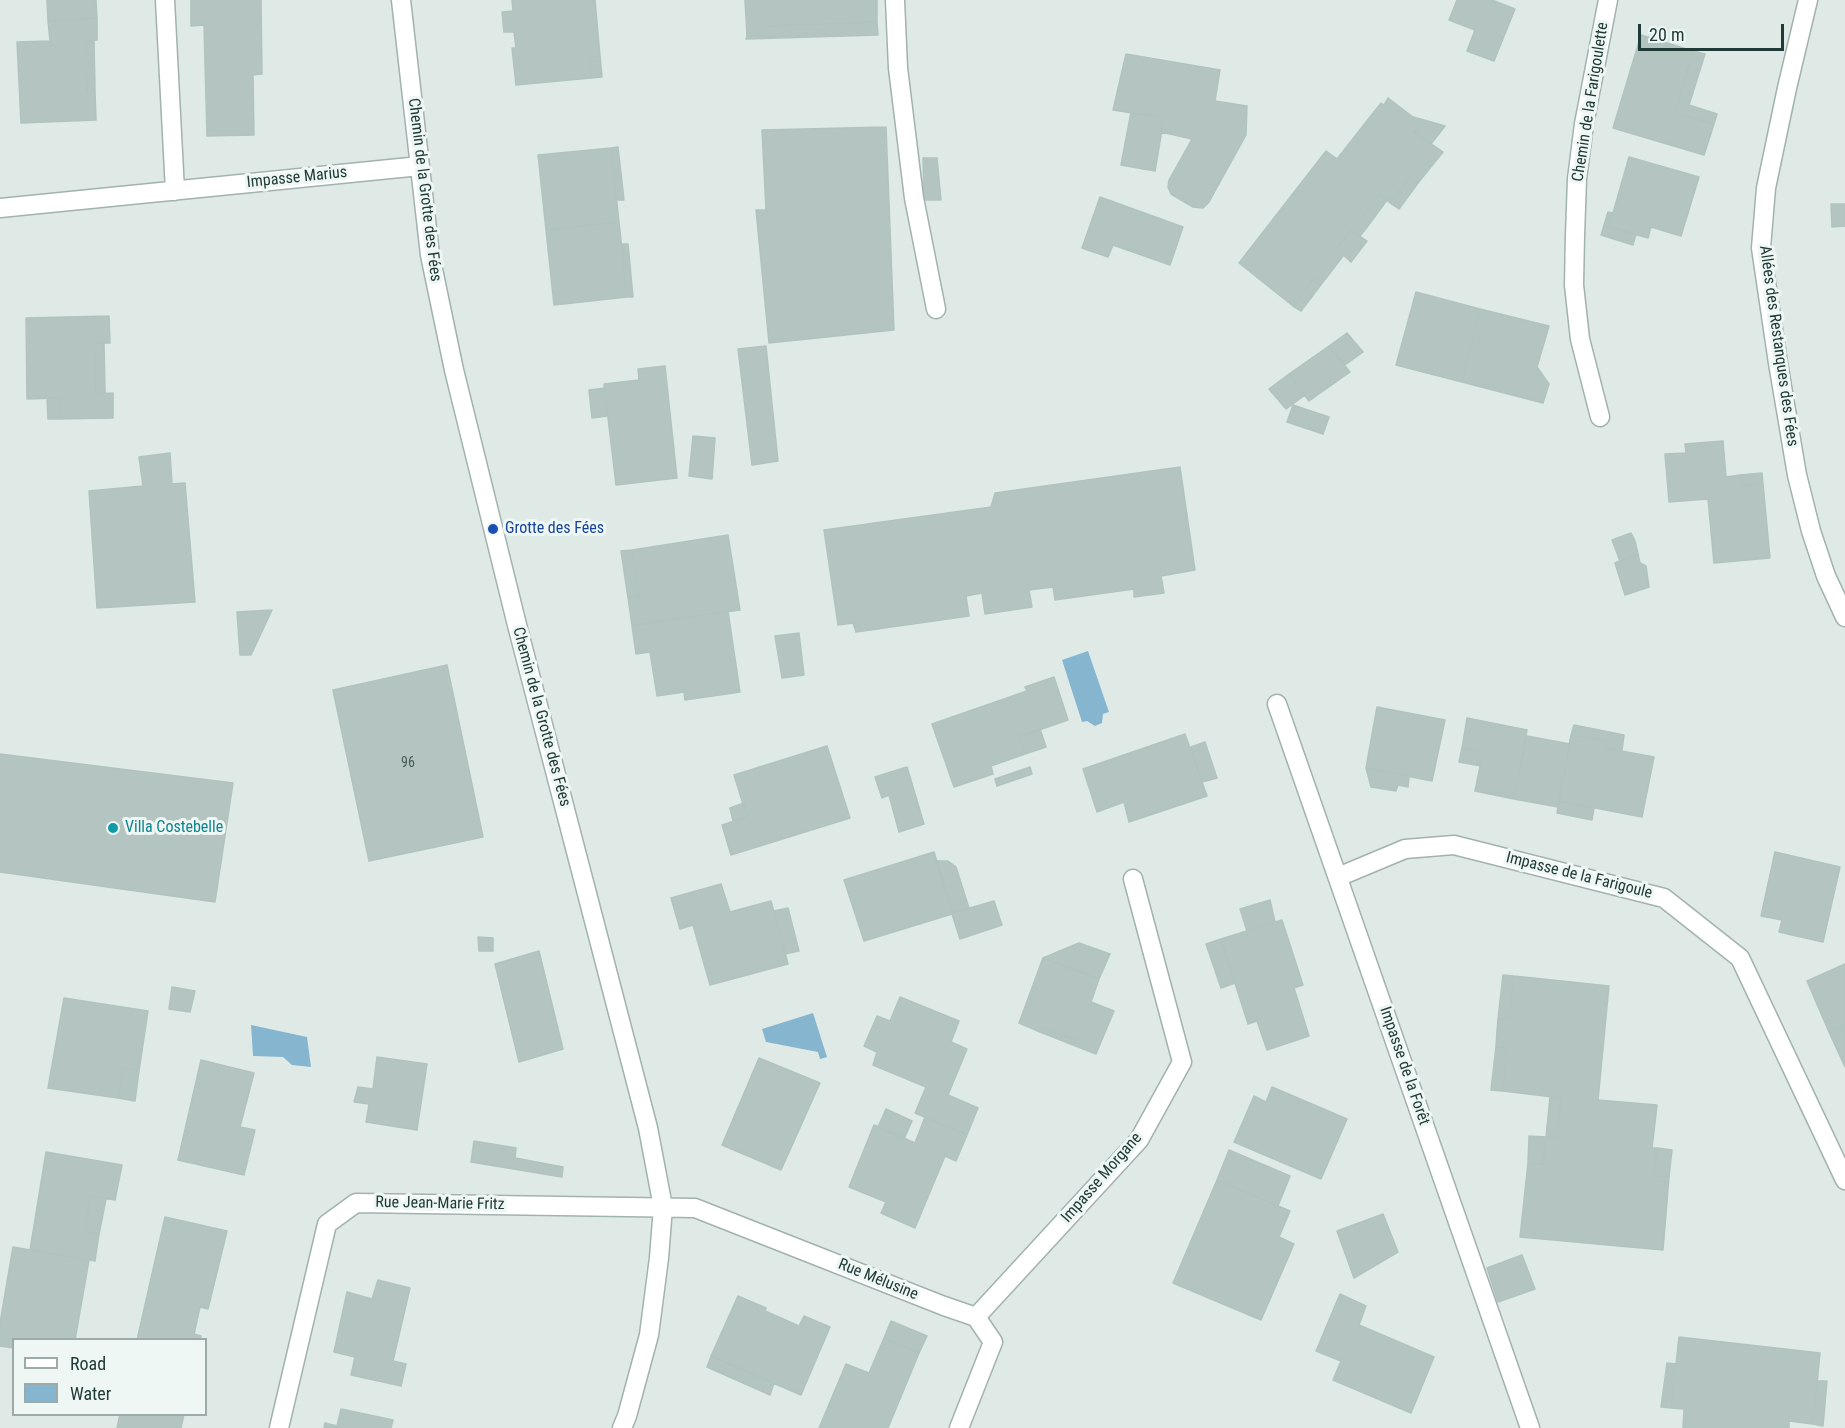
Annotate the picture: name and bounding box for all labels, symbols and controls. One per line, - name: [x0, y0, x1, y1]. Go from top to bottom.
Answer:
- scale bar: [1641, 12, 1786, 50]
- street label: Chemin de la Farigoulette: [1569, 21, 1613, 183]
- text: 20 m: [1649, 24, 1684, 45]
- street label: Chemin de la Grotte des Fées: [403, 97, 445, 283]
- street label: Impasse Marius: [246, 163, 348, 193]
- street label: Allées des Restanques des Fées: [1754, 244, 1802, 448]
- place label: Grotte des Fées: [505, 519, 604, 539]
- marker: Grotte des Fées: [486, 522, 500, 536]
- street label: Chemin de la Grotte des Fées: [508, 625, 574, 809]
- house number: 96: [401, 755, 415, 771]
- place label: Villa Costebelle: [125, 818, 223, 838]
- marker: Villa Costebelle: [106, 821, 120, 835]
- street label: Impasse de la Farigoule: [1504, 849, 1654, 903]
- street label: Impasse de la Forêt: [1375, 1004, 1433, 1128]
- street label: Impasse Morgane: [1058, 1129, 1146, 1227]
- street label: Rue Jean-Marie Fritz: [375, 1193, 505, 1215]
- street label: Rue Mélusine: [835, 1255, 921, 1305]
- legend: [12, 1338, 207, 1416]
- text: Road: [70, 1353, 106, 1374]
- text: Water: [70, 1383, 111, 1404]

